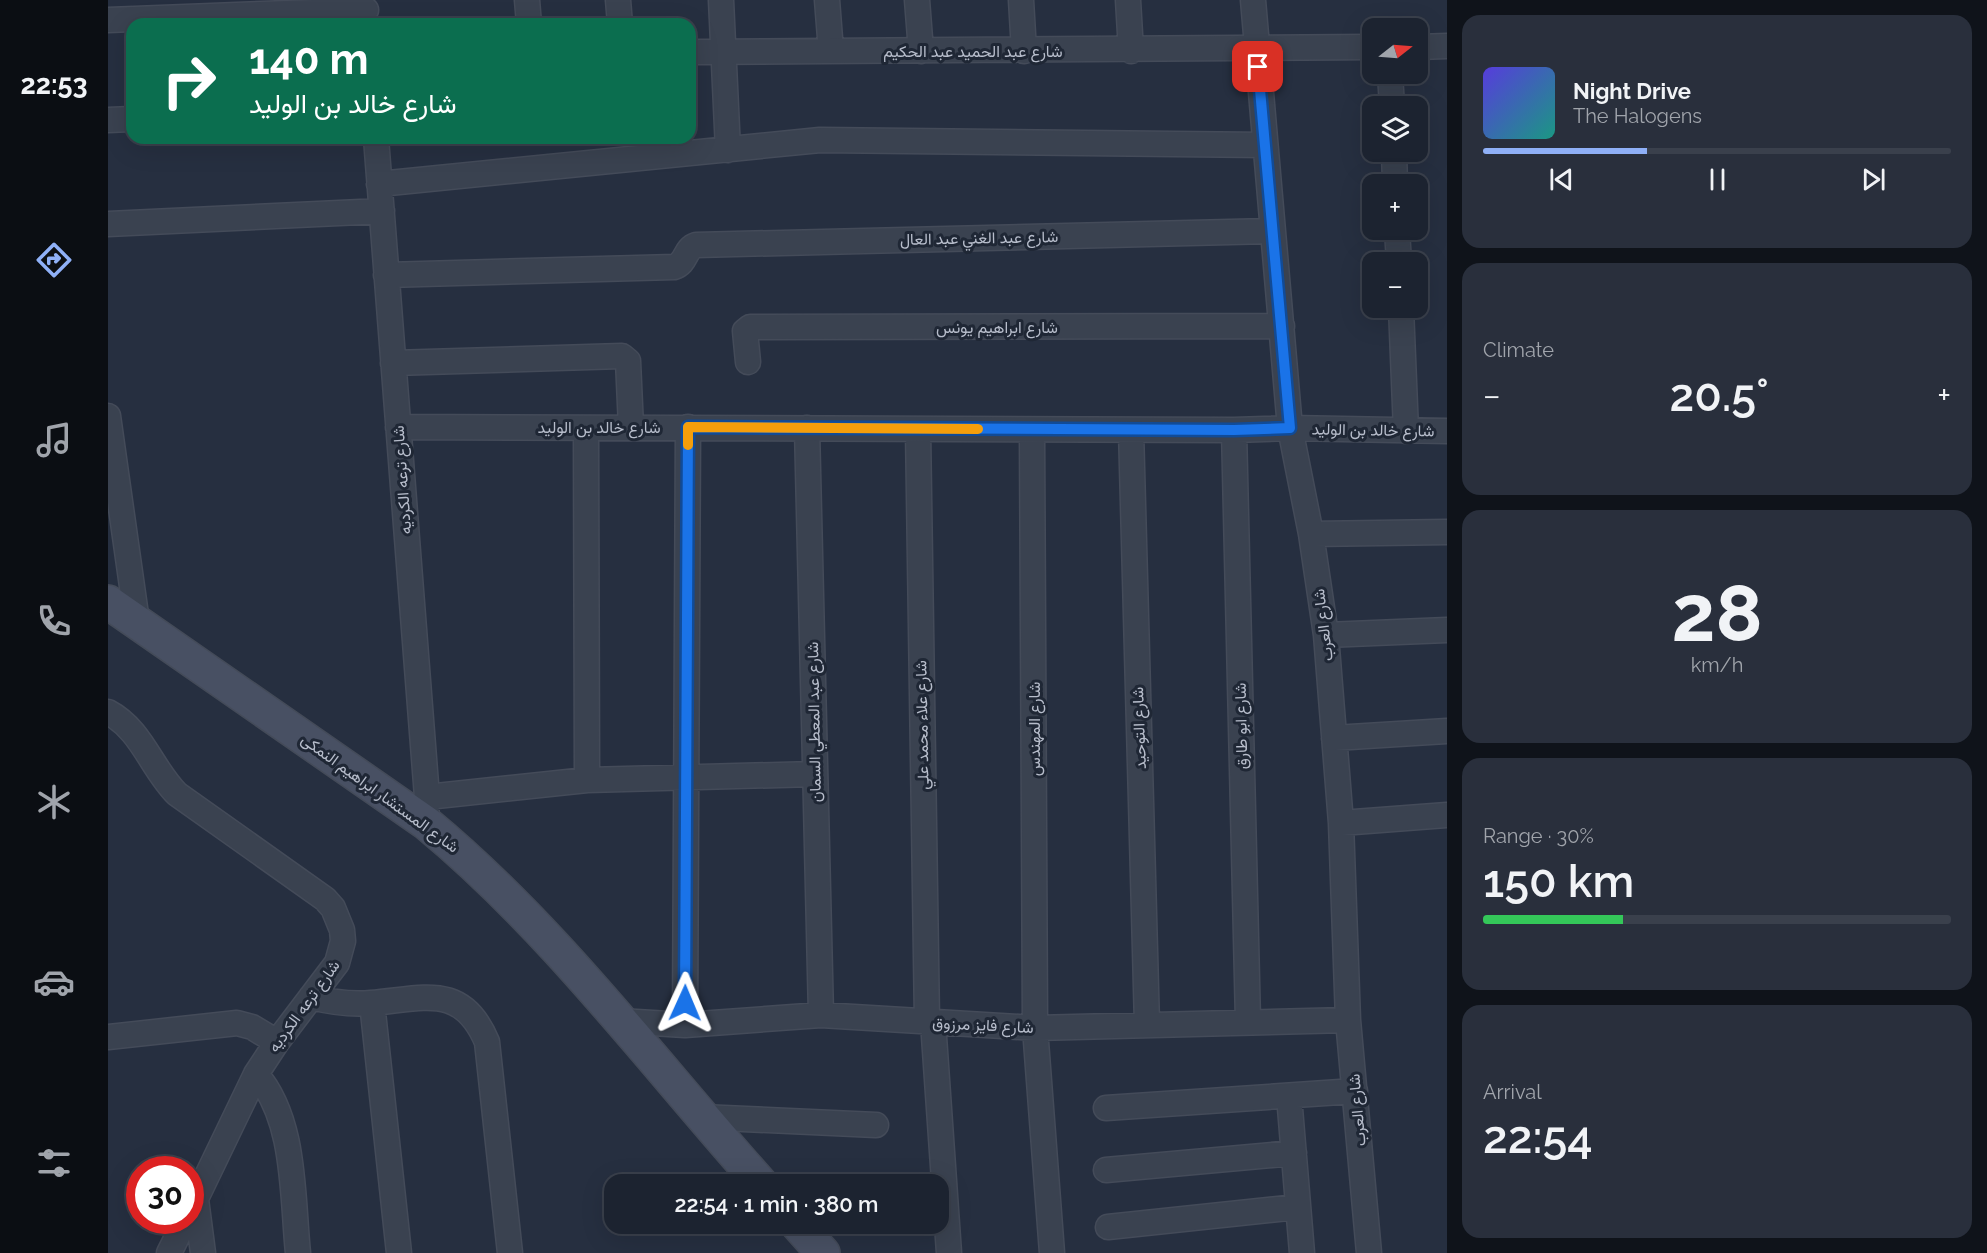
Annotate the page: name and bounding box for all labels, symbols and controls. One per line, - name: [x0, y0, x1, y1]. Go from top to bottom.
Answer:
- north arrow: [1362, 18, 1428, 84]
- map controls: [1362, 18, 1428, 318]
- text: 140 m: [249, 35, 369, 84]
- pin: [1232, 41, 1283, 92]
- icon: right: [150, 42, 228, 120]
- street label: شارع عبد الحميد عبد الحكيم: [883, 42, 1063, 63]
- icon: arrive: [1241, 50, 1274, 83]
- text: 22:53: [20, 69, 88, 100]
- text: Night Drive: [1573, 78, 1691, 104]
- text: شارع خالد بن الوليد: [249, 88, 457, 119]
- button: layers: [1362, 96, 1428, 162]
- text: The Halogens: [1573, 104, 1702, 128]
- icon: previous: [1545, 163, 1578, 196]
- icon: pause: [1701, 163, 1734, 196]
- icon: next: [1857, 163, 1890, 196]
- button: +: [1362, 174, 1428, 240]
- street label: شارع عبد الغني عبد العال: [900, 227, 1058, 253]
- icon: directions: [33, 239, 75, 281]
- button: −: [1362, 252, 1428, 318]
- street label: شارع ابراهيم يونس: [936, 318, 1058, 339]
- text: Climate: [1483, 338, 1554, 362]
- text: 20.5°: [1669, 369, 1769, 422]
- text: −: [1483, 376, 1501, 415]
- text: +: [1937, 376, 1951, 415]
- street label: شارع خالد بن الوليد: [537, 418, 661, 439]
- icon: music: [33, 419, 75, 461]
- street label: شارع خالد بن الوليد: [1311, 419, 1435, 443]
- street label: شارع ترعه الكرديه: [389, 425, 417, 535]
- text: 28: [1671, 568, 1763, 659]
- street label: شارع العرب: [1309, 588, 1339, 662]
- icon: phone: [33, 600, 75, 642]
- street label: شارع عبد المعطي السمان: [803, 641, 829, 802]
- text: km/h: [1691, 653, 1743, 677]
- street label: شارع علاء محمد علي: [911, 660, 937, 790]
- street label: شارع المهندس: [1025, 682, 1046, 776]
- street label: شارع ابو طارق: [1231, 683, 1253, 769]
- street label: شارع التوحيد: [1128, 686, 1152, 770]
- street label: شارع المستشار ابراهيم النمكى: [296, 729, 462, 858]
- icon: climate: [33, 781, 75, 823]
- text: Range · 30%: [1483, 824, 1594, 848]
- text: 150 km: [1483, 855, 1634, 908]
- street label: شارع ترعه الكرديه: [264, 956, 345, 1057]
- icon: car: [33, 961, 75, 1003]
- position arrow: [653, 971, 717, 1035]
- street label: شارع فايز مرزوق: [932, 1013, 1034, 1039]
- street label: شارع العرب: [1344, 1073, 1372, 1147]
- text: Arrival: [1483, 1080, 1542, 1104]
- text: 22:54: [1483, 1111, 1593, 1164]
- icon: filters: [33, 1142, 75, 1184]
- speed limit sign: 30: [126, 1156, 204, 1234]
- text: 22:54 · 1 min · 380 m: [675, 1191, 879, 1217]

